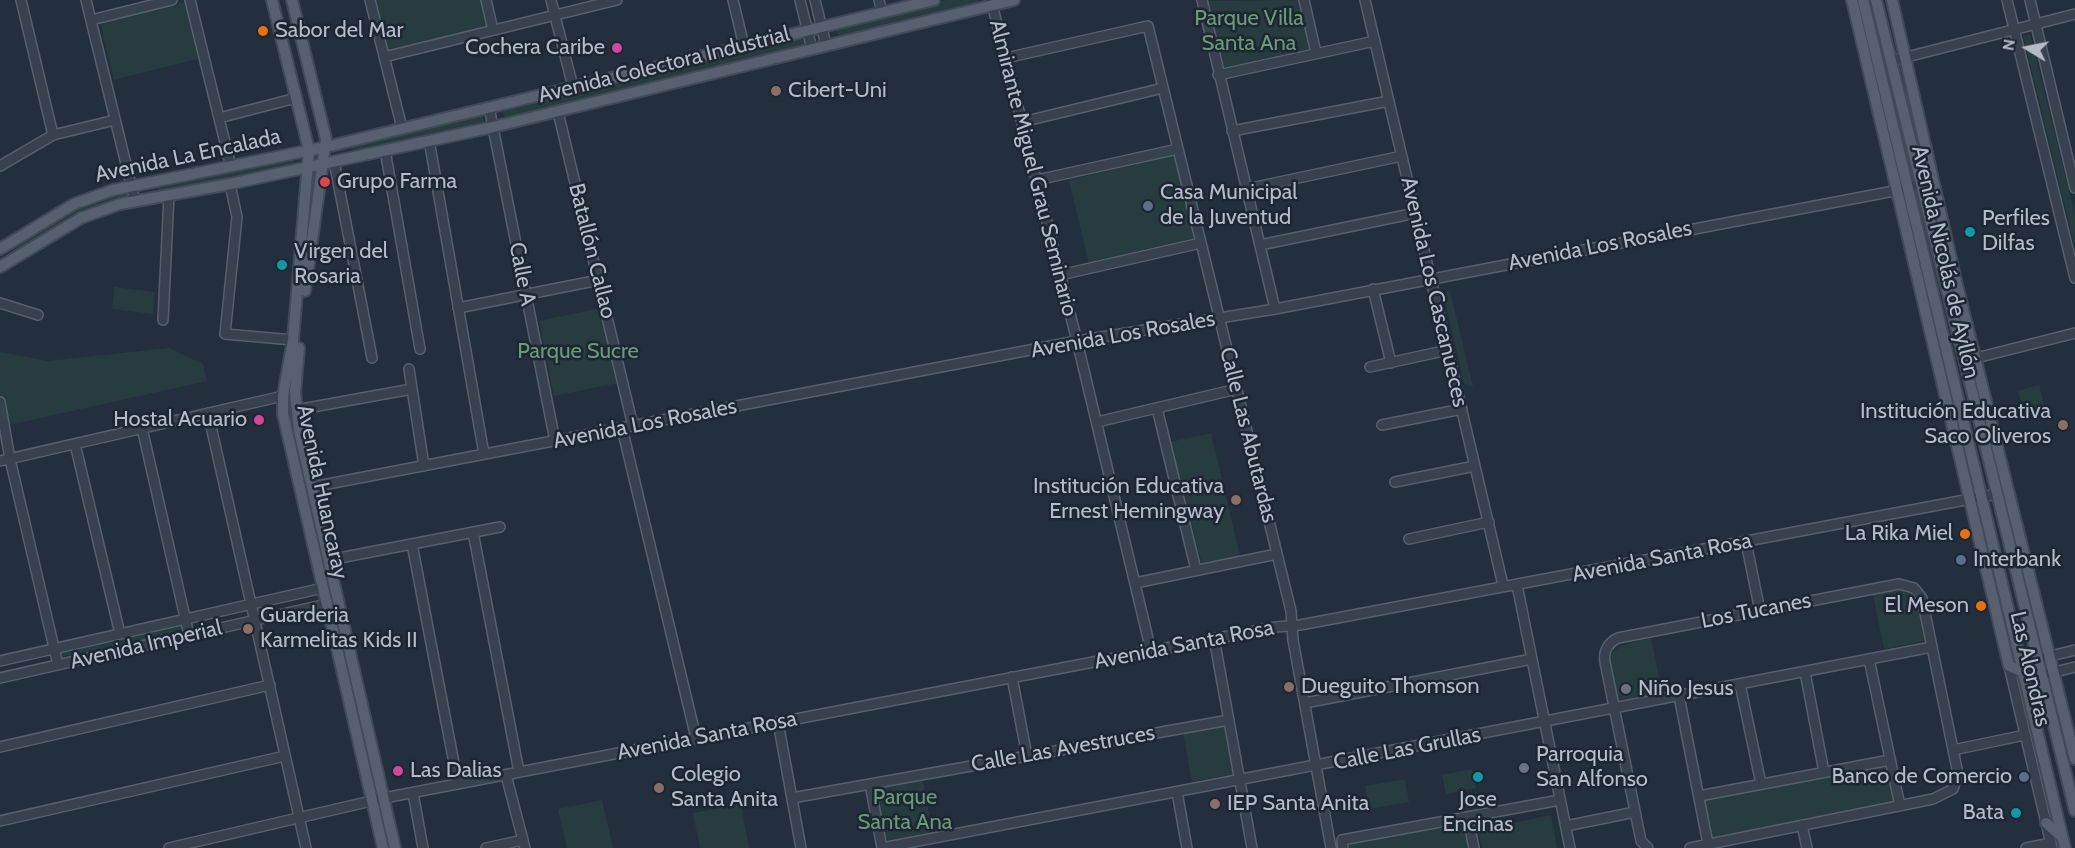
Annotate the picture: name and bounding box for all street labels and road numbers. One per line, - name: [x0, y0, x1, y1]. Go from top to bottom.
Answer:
- street label: Almirante Miguel Grau Seminario: [983, 17, 1083, 319]
- street label: Avenida Colectora Industrial: [536, 21, 792, 109]
- street label: Avenida La Encalada: [93, 123, 283, 189]
- street label: Avenida Nicolás de Ayllón: [1905, 143, 1985, 381]
- street label: Avenida Los Cascanueces: [1395, 174, 1473, 410]
- street label: Batallón Callao: [562, 181, 622, 321]
- street label: Avenida Los Rosales: [1506, 215, 1694, 277]
- street label: Calle A: [503, 240, 541, 308]
- street label: Avenida Los Rosales: [1029, 306, 1217, 364]
- street label: Calle Las Abutardas: [1213, 344, 1283, 526]
- street label: Avenida Los Rosales: [551, 393, 739, 455]
- street label: Avenida Huancaray: [291, 402, 353, 582]
- street label: Avenida Santa Rosa: [1570, 528, 1754, 588]
- street label: Los Tucanes: [1699, 587, 1813, 635]
- street label: Las Alondras: [2004, 609, 2056, 729]
- street label: Avenida Imperial: [68, 615, 224, 675]
- street label: Avenida Santa Rosa: [1092, 615, 1276, 675]
- street label: Avenida Santa Rosa: [615, 706, 799, 766]
- street label: Calle Las Avestruces: [969, 720, 1157, 778]
- street label: Calle Las Grullas: [1331, 722, 1483, 776]

